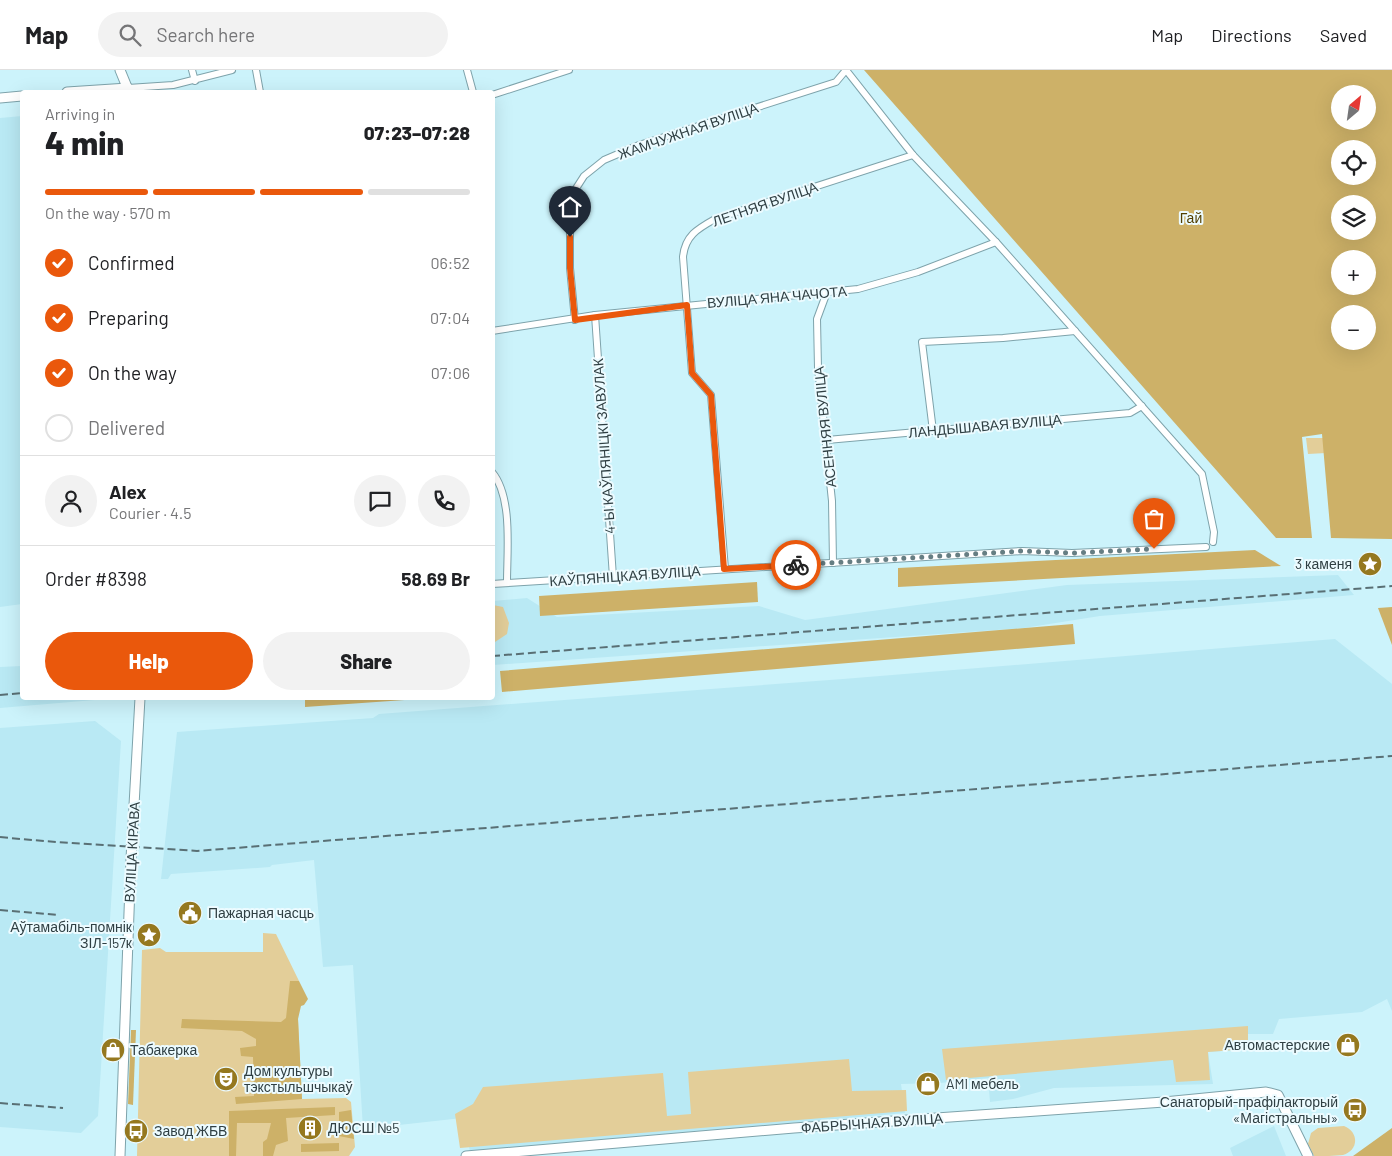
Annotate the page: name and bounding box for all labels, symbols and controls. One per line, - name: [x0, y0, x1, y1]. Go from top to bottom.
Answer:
- search box: [98, 12, 448, 57]
- text: Map: [25, 20, 68, 49]
- icon: search: [116, 21, 144, 49]
- text: Search here: [156, 23, 255, 46]
- text: Map: [1151, 24, 1183, 46]
- text: Directions: [1211, 24, 1292, 46]
- text: Saved: [1320, 24, 1367, 46]
- north arrow: [1331, 85, 1376, 130]
- map controls: [1331, 85, 1376, 350]
- street label: ЖАМЧУЖНАЯ ВУЛІЦА: [615, 98, 761, 163]
- text: Arriving in: [45, 104, 115, 123]
- text: 07:23–07:28: [364, 121, 470, 144]
- text: 4 min: [45, 123, 124, 161]
- button: locate: [1331, 140, 1376, 185]
- street label: ЛЕТНЯЯ ВУЛІЦА: [710, 177, 820, 230]
- pin: [549, 186, 591, 237]
- icon: home: [556, 193, 584, 221]
- button: layers: [1331, 195, 1376, 240]
- text: On the way · 570 m: [45, 203, 171, 222]
- park label: Гай: [1180, 209, 1202, 226]
- icon: check: [45, 249, 73, 277]
- button: +: [1331, 250, 1376, 295]
- text: Confirmed: [88, 251, 175, 274]
- text: 06:52: [430, 253, 470, 272]
- street label: ВУЛІЦА ЯНА ЧАЧОТА: [706, 282, 848, 311]
- icon: check: [45, 304, 73, 332]
- button: −: [1331, 305, 1376, 350]
- text: Preparing: [88, 306, 169, 329]
- text: 07:04: [430, 308, 470, 327]
- street label: 4-Ы КАЎПЯНІЦКІ ЗАВУЛАК: [589, 357, 618, 534]
- icon: check: [45, 359, 73, 387]
- text: On the way: [88, 361, 177, 384]
- text: 07:06: [431, 363, 470, 382]
- street label: АСЕННЯЯ ВУЛІЦА: [810, 365, 839, 489]
- street label: ЛАНДЫШАВАЯ ВУЛІЦА: [908, 410, 1063, 441]
- text: Delivered: [88, 416, 165, 439]
- button: person: [45, 475, 97, 527]
- button: chat: [354, 475, 406, 527]
- button: phone: [418, 475, 470, 527]
- text: Alex: [109, 480, 147, 503]
- pin: [1133, 498, 1175, 549]
- text: Courier · 4.5: [109, 503, 192, 522]
- icon: bag: [1140, 505, 1168, 533]
- courier: [771, 540, 821, 590]
- icon: bike: [782, 551, 810, 579]
- place icon: 3 каменя: [1357, 551, 1383, 577]
- place label: 3 каменя: [1295, 555, 1352, 572]
- street label: КАЎПЯНІЦКАЯ ВУЛІЦА: [549, 562, 702, 589]
- text: Order #8398: [45, 567, 147, 590]
- text: 58.69 Br: [401, 567, 470, 590]
- button: Help: [45, 632, 253, 690]
- button: Share: [263, 632, 470, 690]
- street label: ВУЛІЦА КІРАВА: [120, 801, 143, 903]
- public building icon: Пажарная часць: [177, 900, 203, 926]
- place label: Пажарная часць: [208, 904, 314, 921]
- place label: Аўтамабіль-помнік ЗІЛ-157к: [10, 918, 133, 951]
- place icon: Аўтамабіль-помнік ЗІЛ-157к: [136, 922, 162, 948]
- shop icon: Автомастерские: [1335, 1032, 1361, 1058]
- place label: Автомастерские: [1225, 1036, 1330, 1053]
- shop icon: Табакерка: [100, 1037, 126, 1063]
- place label: Табакерка: [130, 1041, 197, 1058]
- place label: Дом культуры тэкстыльшчыкаў: [244, 1062, 353, 1095]
- theatre icon: Дом культуры тэкстыльшчыкаў: [213, 1066, 239, 1092]
- shop icon: AMI мебель: [915, 1071, 941, 1097]
- place label: AMI мебель: [946, 1075, 1019, 1092]
- place label: Санаторый-прафілакторый «Магістральны»: [1160, 1093, 1338, 1126]
- bus stop icon: Санаторый-прафілакторый «Магістральны»: [1342, 1097, 1368, 1123]
- street label: ФАБРЫЧНАЯ ВУЛІЦА: [800, 1109, 944, 1136]
- building icon: ДЮСШ №5: [297, 1115, 323, 1141]
- bus stop icon: Завод ЖБВ: [123, 1118, 149, 1144]
- place label: ДЮСШ №5: [328, 1119, 399, 1136]
- place label: Завод ЖБВ: [154, 1122, 227, 1139]

